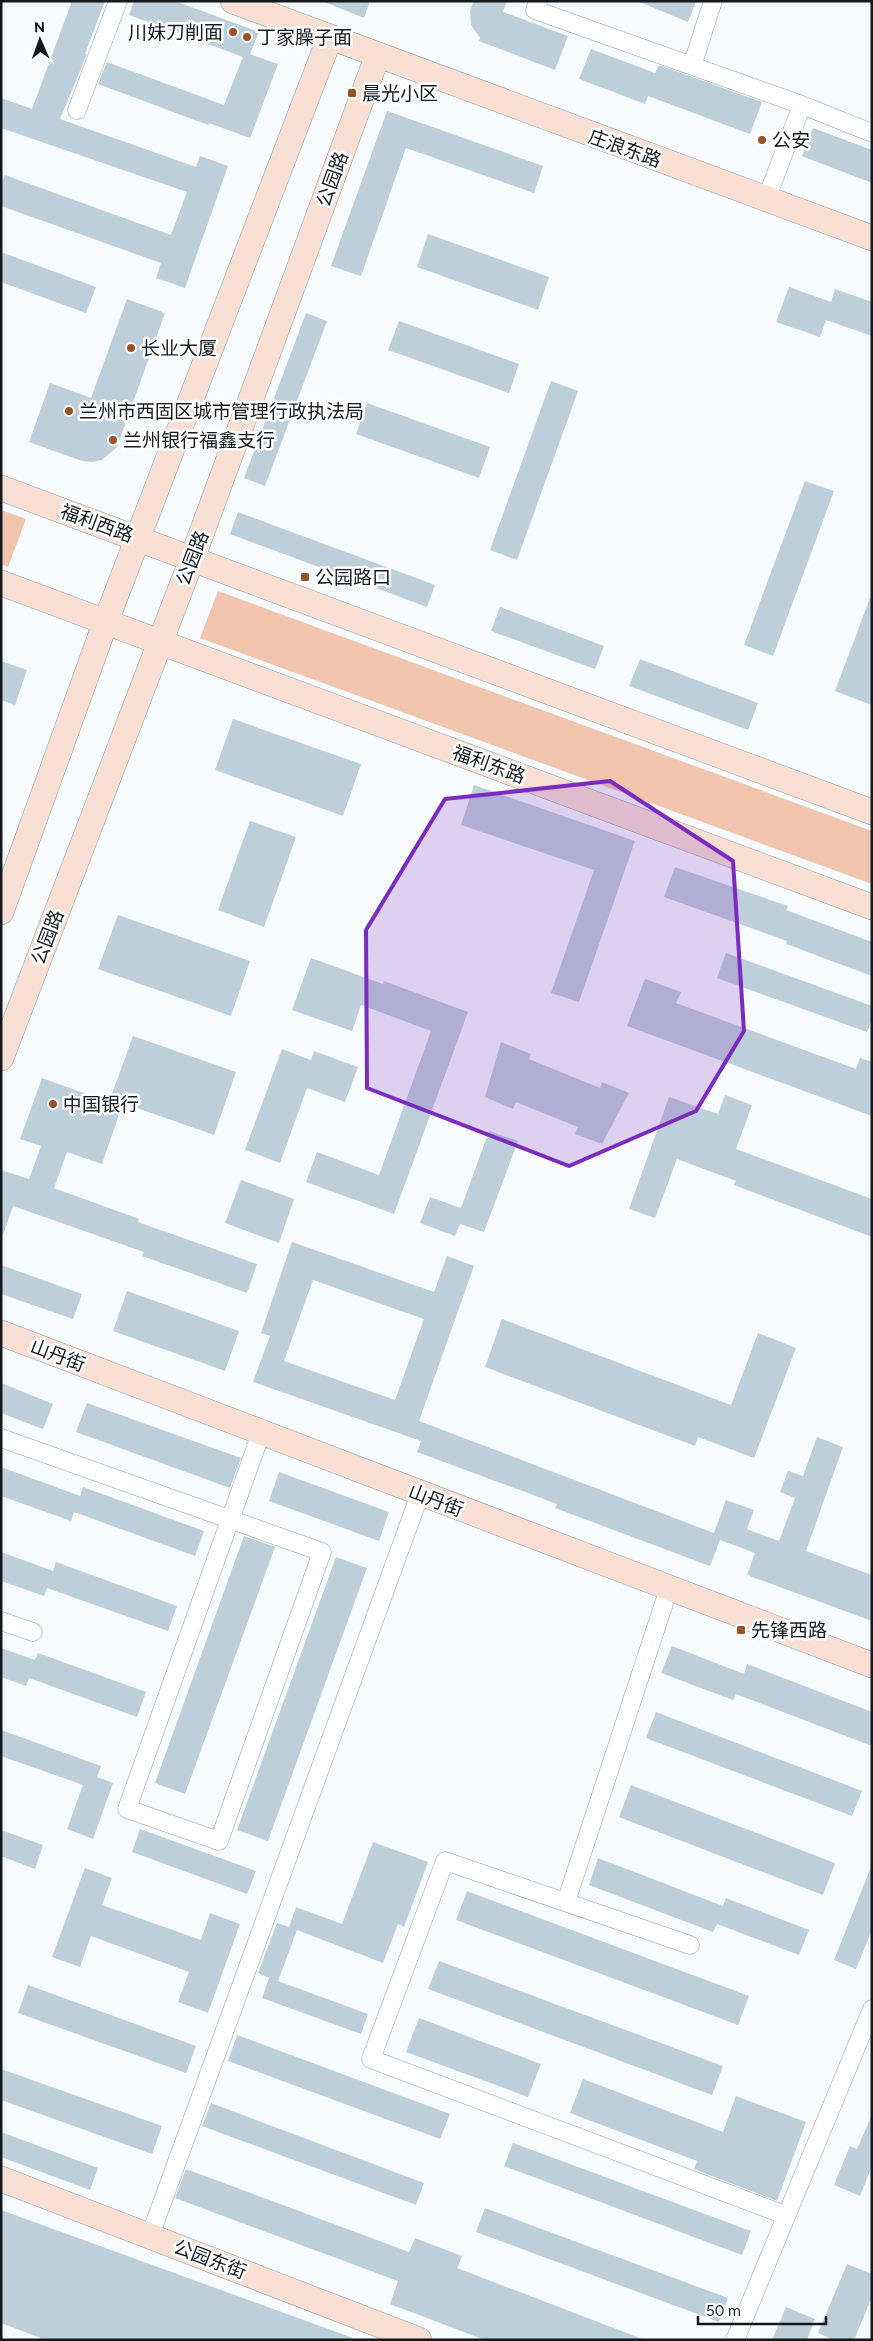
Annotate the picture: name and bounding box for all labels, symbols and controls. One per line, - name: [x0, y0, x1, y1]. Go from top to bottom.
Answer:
- north arrow: [15, 15, 65, 65]
- text: N: [34, 19, 45, 36]
- place label: 川妹刀削面: [128, 21, 223, 44]
- marker: 川妹刀削面: [227, 26, 239, 38]
- place label: 丁家臊子面: [257, 26, 352, 49]
- marker: 丁家臊子面: [241, 31, 253, 43]
- place label: 晨光小区: [362, 82, 438, 105]
- marker: 晨光小区: [346, 87, 358, 99]
- street label: 庄浪东路: [585, 125, 664, 172]
- place label: 公安: [772, 129, 810, 152]
- marker: 公安: [756, 134, 768, 146]
- street label: 公园路: [312, 148, 353, 210]
- place label: 长业大厦: [141, 337, 217, 360]
- marker: 长业大厦: [125, 342, 137, 354]
- place label: 兰州市西固区城市管理行政执法局: [79, 400, 364, 423]
- marker: 兰州市西固区城市管理行政执法局: [63, 405, 75, 417]
- place label: 兰州银行福鑫支行: [123, 429, 275, 452]
- marker: 兰州银行福鑫支行: [107, 434, 119, 446]
- street label: 福利西路: [57, 500, 136, 547]
- street label: 公园路: [172, 527, 213, 589]
- place label: 公园路口: [315, 566, 391, 589]
- marker: 公园路口: [299, 571, 311, 583]
- street label: 福利东路: [449, 741, 528, 788]
- street label: 公园路: [27, 906, 68, 968]
- place label: 中国银行: [63, 1093, 139, 1116]
- marker: 中国银行: [47, 1098, 59, 1110]
- street label: 山丹街: [27, 1335, 89, 1376]
- street label: 山丹街: [405, 1480, 467, 1521]
- place label: 先锋西路: [751, 1619, 827, 1642]
- marker: 先锋西路: [735, 1624, 747, 1636]
- street label: 公园东街: [170, 2235, 249, 2284]
- scale bar: [698, 2294, 826, 2326]
- text: 50 m: [706, 2302, 741, 2320]

